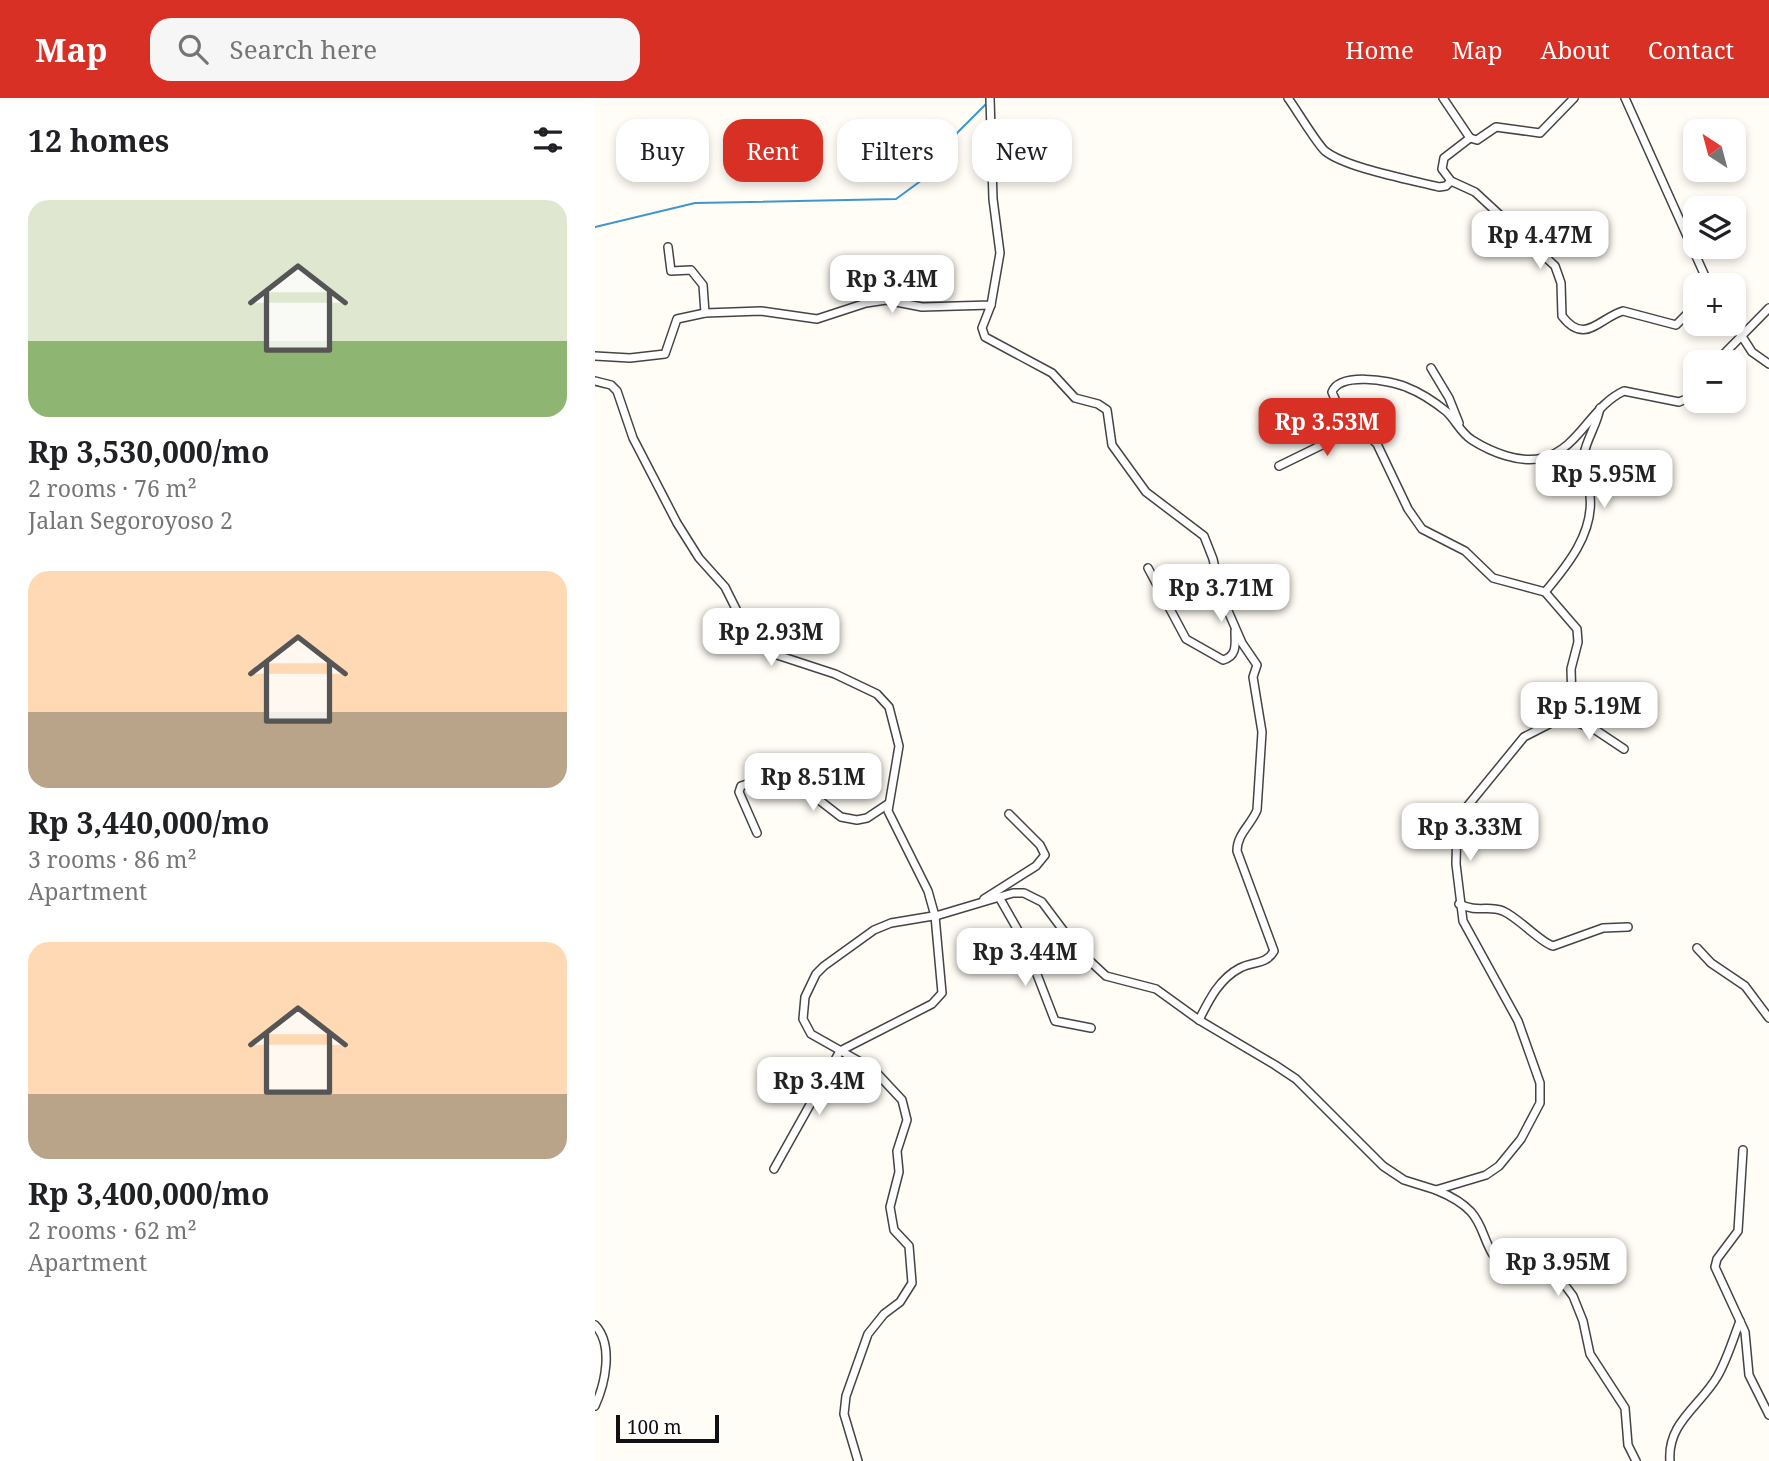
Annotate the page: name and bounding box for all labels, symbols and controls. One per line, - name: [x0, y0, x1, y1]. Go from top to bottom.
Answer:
- search box: [150, 18, 640, 81]
- text: Map: [35, 27, 108, 72]
- icon: search: [174, 30, 212, 68]
- text: Search here: [230, 31, 377, 67]
- text: Home: [1345, 33, 1414, 66]
- text: Map: [1452, 33, 1503, 66]
- text: About: [1541, 33, 1610, 66]
- text: Contact: [1648, 33, 1734, 66]
- chip: Buy: [616, 119, 709, 182]
- chip: Rent: [723, 119, 823, 182]
- chip: Filters: [837, 119, 958, 182]
- chip: New: [972, 119, 1072, 182]
- north arrow: [1683, 119, 1747, 182]
- map controls: [1683, 119, 1746, 413]
- text: 12 homes: [28, 120, 169, 161]
- icon: filters: [529, 121, 567, 159]
- button: layers: [1683, 196, 1746, 259]
- pin: Rp 4.47M: [1468, 212, 1612, 271]
- text: Rp 4.47M: [1488, 218, 1592, 250]
- icon: home: [235, 245, 361, 371]
- pin: Rp 3.4M: [827, 256, 957, 315]
- text: Rp 3.4M: [846, 262, 938, 294]
- button: +: [1683, 273, 1746, 336]
- button: −: [1683, 350, 1746, 413]
- pin: Rp 3.53M: [1255, 398, 1399, 458]
- text: Rp 3.53M: [1275, 405, 1379, 437]
- text: Rp 3,530,000/mo: [28, 431, 269, 472]
- pin: Rp 5.95M: [1532, 450, 1676, 510]
- text: Rp 5.95M: [1552, 457, 1656, 489]
- text: 2 rooms · 76 m²: [28, 472, 197, 504]
- text: Jalan Segoroyoso 2: [28, 504, 233, 536]
- pin: Rp 3.71M: [1149, 564, 1293, 624]
- text: Rp 3.71M: [1169, 571, 1273, 603]
- pin: Rp 2.93M: [699, 608, 843, 668]
- text: Rp 2.93M: [719, 615, 823, 647]
- icon: home: [235, 616, 361, 742]
- pin: Rp 5.19M: [1517, 682, 1661, 742]
- text: Rp 5.19M: [1537, 689, 1641, 721]
- pin: Rp 8.51M: [741, 754, 885, 813]
- text: Rp 8.51M: [761, 760, 865, 792]
- text: Rp 3,440,000/mo: [28, 802, 269, 843]
- pin: Rp 3.33M: [1398, 804, 1542, 863]
- text: Rp 3.33M: [1418, 810, 1522, 842]
- text: 3 rooms · 86 m²: [28, 843, 197, 875]
- text: Apartment: [28, 875, 147, 907]
- pin: Rp 3.44M: [953, 928, 1097, 988]
- text: Rp 3.44M: [973, 935, 1077, 967]
- icon: home: [235, 987, 361, 1113]
- pin: Rp 3.4M: [754, 1058, 884, 1117]
- text: Rp 3.4M: [773, 1064, 865, 1096]
- text: Rp 3,400,000/mo: [28, 1173, 269, 1214]
- text: 2 rooms · 62 m²: [28, 1214, 197, 1246]
- pin: Rp 3.95M: [1486, 1238, 1630, 1298]
- text: Rp 3.95M: [1506, 1245, 1610, 1277]
- text: Apartment: [28, 1246, 147, 1278]
- scale bar: [616, 1412, 719, 1444]
- text: 100 m: [627, 1414, 682, 1440]

